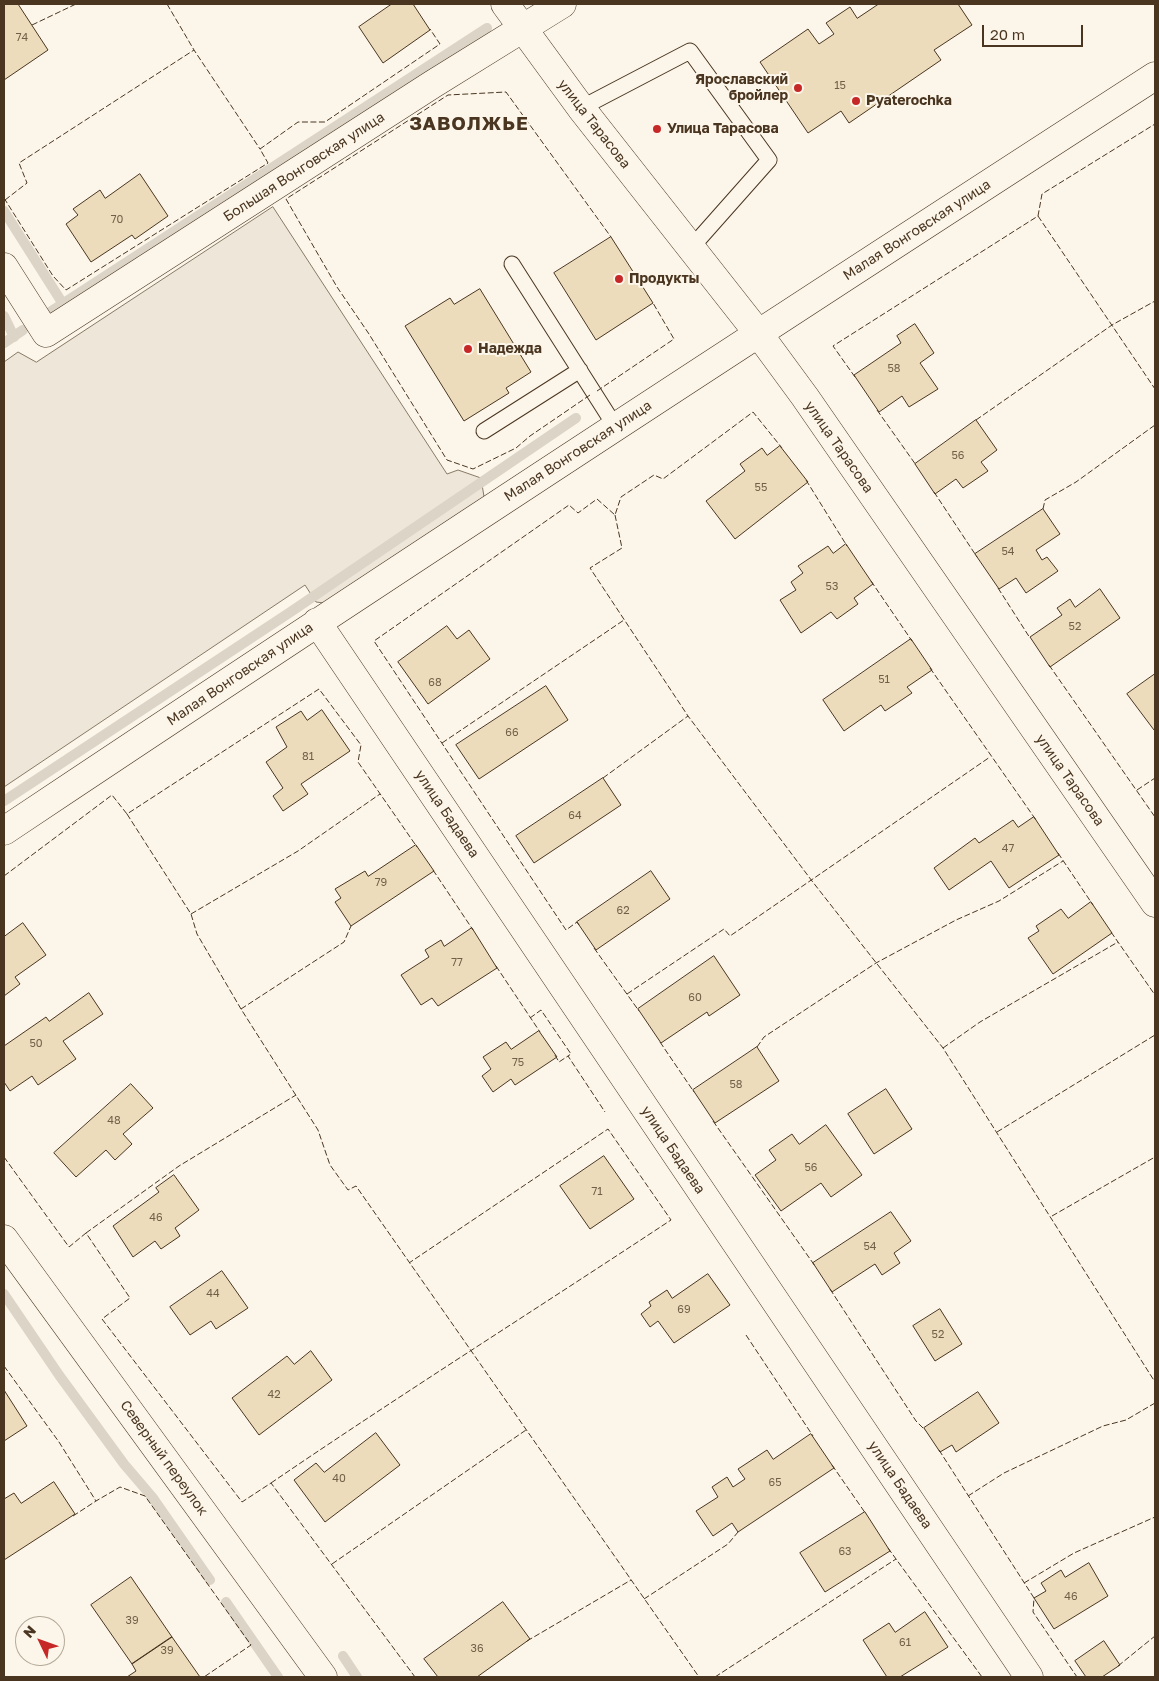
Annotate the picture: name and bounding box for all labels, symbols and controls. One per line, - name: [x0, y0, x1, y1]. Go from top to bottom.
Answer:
- scale bar: [984, 15, 1085, 47]
- text: 20 m: [990, 25, 1025, 43]
- house number: 74: [16, 31, 28, 45]
- place label: Ярославский бройлер: [695, 72, 788, 104]
- street label: улица Тарасова: [554, 76, 634, 172]
- house number: 15: [834, 79, 846, 93]
- marker: Ярославский бройлер: [792, 82, 804, 94]
- place label: Pyaterochka: [866, 93, 952, 109]
- marker: Pyaterochka: [850, 95, 862, 107]
- street label: Большая Вонговская улица: [220, 109, 388, 225]
- district label: ЗАВОЛЖЬЕ: [408, 113, 530, 135]
- place label: Улица Тарасова: [667, 121, 779, 137]
- marker: Улица Тарасова: [651, 123, 663, 135]
- street label: Малая Вонговская улица: [840, 176, 994, 284]
- house number: 70: [111, 213, 123, 227]
- place label: Продукты: [629, 271, 699, 287]
- marker: Продукты: [613, 273, 625, 285]
- place label: Надежда: [478, 341, 542, 357]
- marker: Надежда: [462, 343, 474, 355]
- house number: 58: [887, 362, 901, 376]
- street label: Малая Вонговская улица: [501, 397, 655, 505]
- street label: улица Тарасова: [801, 398, 877, 496]
- house number: 56: [951, 449, 965, 463]
- house number: 55: [755, 481, 767, 495]
- house number: 54: [1001, 545, 1015, 559]
- house number: 53: [826, 580, 838, 594]
- street label: Малая Вонговская улица: [164, 619, 316, 729]
- house number: 52: [1069, 620, 1081, 634]
- house number: 51: [878, 673, 890, 687]
- house number: 68: [428, 676, 442, 690]
- house number: 66: [505, 726, 519, 740]
- street label: улица Тарасова: [1032, 731, 1108, 829]
- house number: 81: [302, 750, 314, 764]
- street label: улица Бадаева: [411, 767, 483, 861]
- house number: 64: [568, 809, 582, 823]
- house number: 47: [1002, 842, 1014, 856]
- house number: 79: [375, 876, 387, 890]
- house number: 62: [616, 904, 630, 918]
- house number: 77: [451, 956, 463, 970]
- house number: 60: [688, 991, 702, 1005]
- house number: 50: [29, 1037, 43, 1051]
- house number: 75: [512, 1056, 524, 1070]
- house number: 58: [729, 1078, 743, 1092]
- street label: улица Бадаева: [637, 1103, 709, 1197]
- house number: 48: [107, 1114, 121, 1128]
- house number: 56: [804, 1161, 818, 1175]
- house number: 71: [591, 1185, 603, 1199]
- house number: 46: [149, 1211, 163, 1225]
- house number: 54: [863, 1240, 877, 1254]
- house number: 44: [206, 1287, 220, 1301]
- house number: 69: [677, 1303, 691, 1317]
- house number: 52: [932, 1328, 944, 1342]
- house number: 42: [267, 1388, 281, 1402]
- street label: Северный переулок: [117, 1397, 211, 1519]
- street label: улица Бадаева: [864, 1438, 936, 1532]
- house number: 40: [332, 1472, 346, 1486]
- house number: 65: [768, 1476, 782, 1490]
- house number: 63: [838, 1545, 852, 1559]
- house number: 46: [1064, 1590, 1078, 1604]
- house number: 39: [125, 1614, 139, 1628]
- north arrow: [15, 1616, 65, 1666]
- text: N: [19, 1622, 39, 1641]
- house number: 61: [899, 1636, 911, 1650]
- house number: 36: [470, 1642, 484, 1656]
- house number: 39: [160, 1644, 174, 1658]

